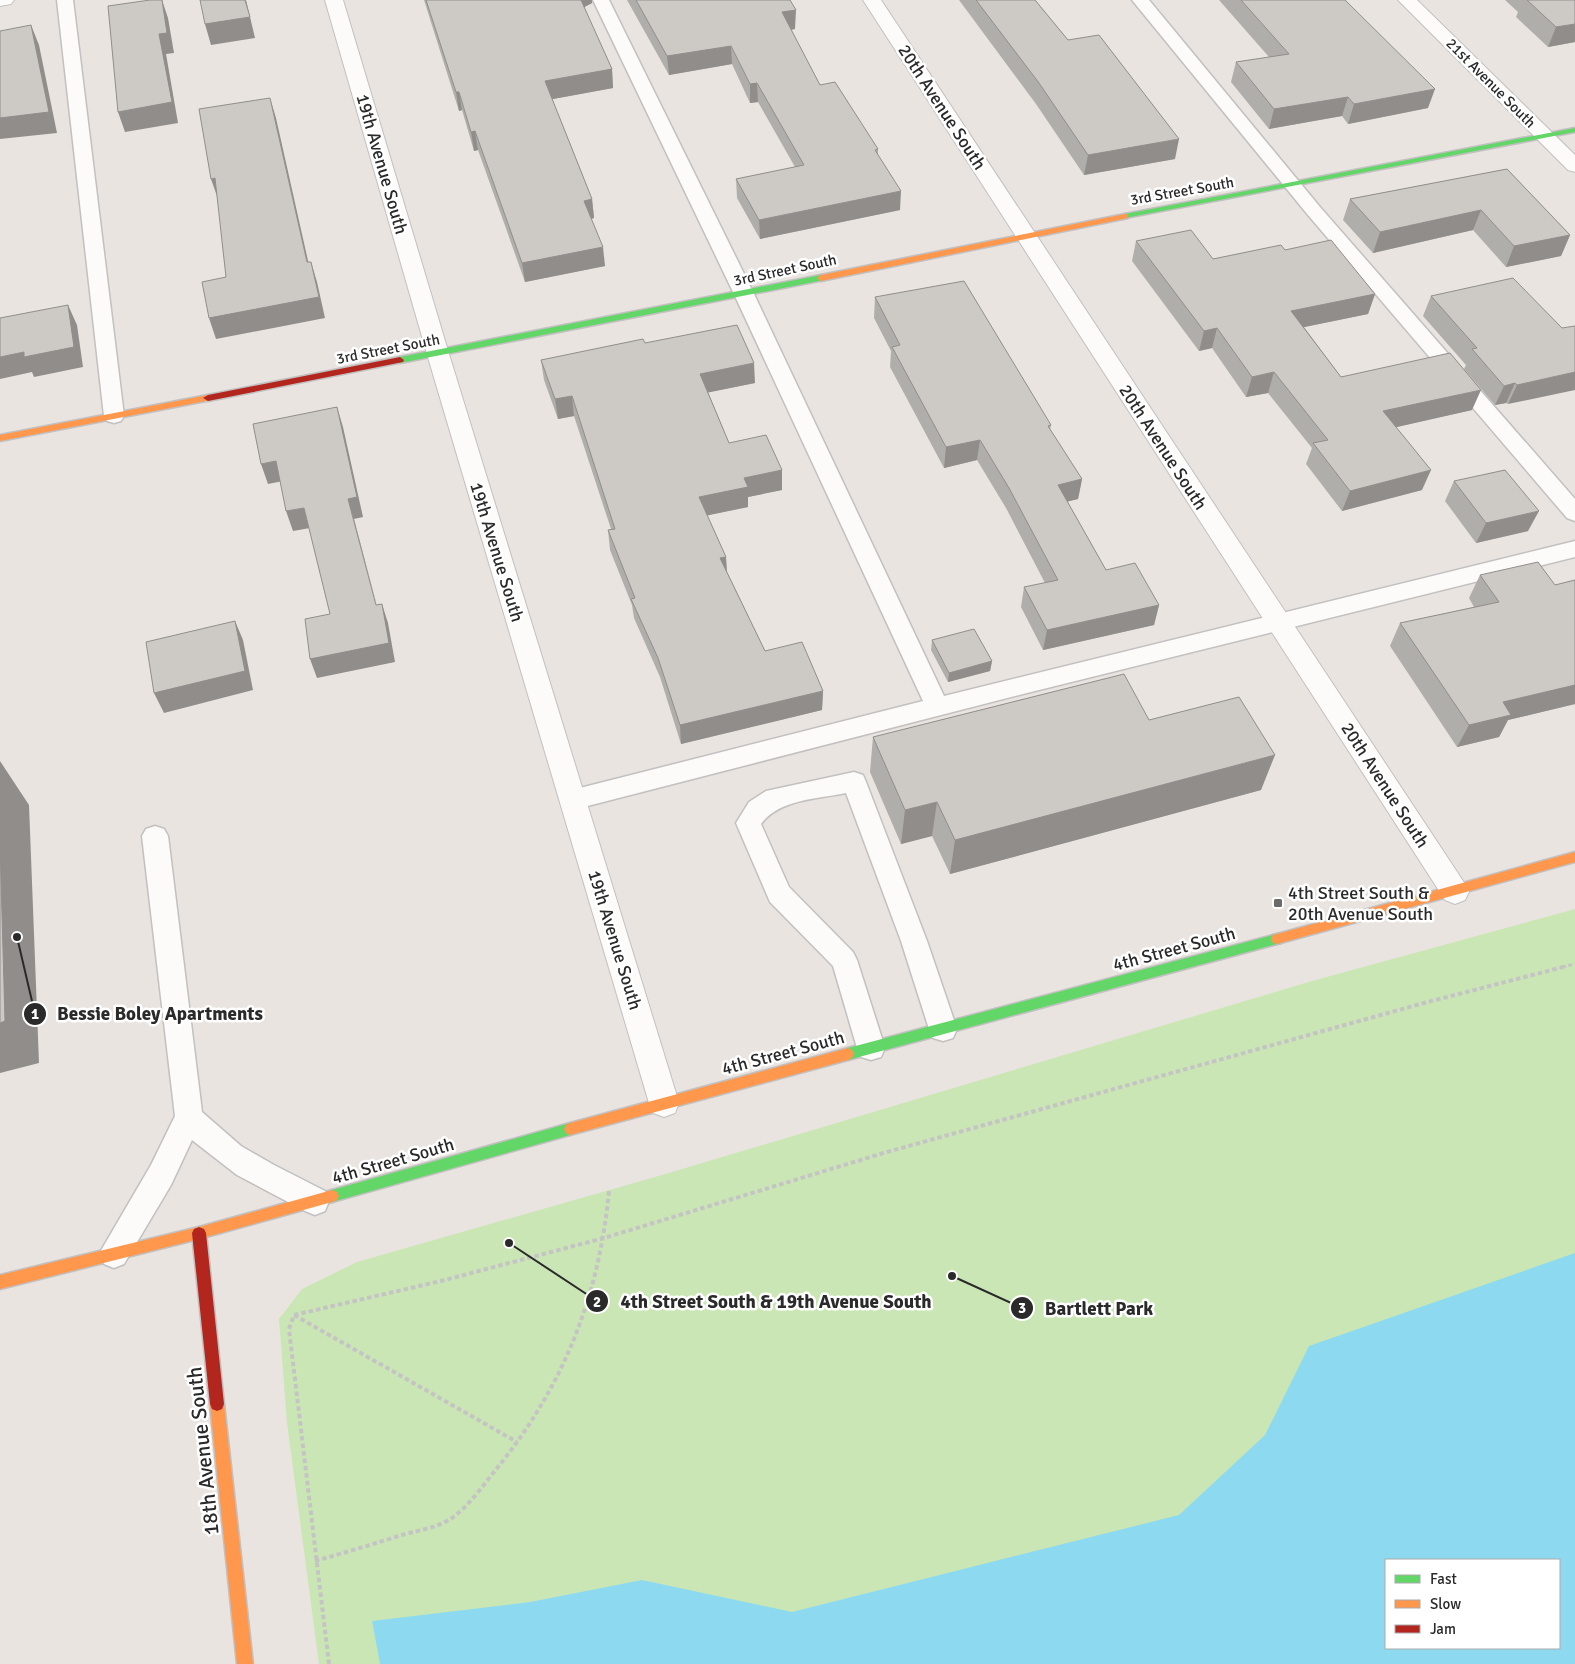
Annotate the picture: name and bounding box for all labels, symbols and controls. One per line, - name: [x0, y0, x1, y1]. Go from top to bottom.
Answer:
- street label: 21st Avenue South: [1442, 34, 1540, 132]
- street label: 20th Avenue South: [893, 40, 991, 174]
- street label: 19th Avenue South: [351, 91, 413, 237]
- street label: 3rd Street South: [1129, 173, 1235, 209]
- street label: 3rd Street South: [732, 250, 838, 290]
- street label: 3rd Street South: [335, 330, 441, 368]
- street label: 20th Avenue South: [1114, 380, 1212, 514]
- street label: 19th Avenue South: [465, 479, 529, 625]
- street label: 20th Avenue South: [1336, 718, 1434, 852]
- street label: 19th Avenue South: [583, 867, 647, 1013]
- place label: 4th Street South & 20th Avenue South: [1288, 882, 1433, 925]
- marker: 4th Street South & 20th Avenue South: [1272, 897, 1284, 909]
- street label: 4th Street South: [1110, 922, 1238, 976]
- callout: Bessie Boley Apartments: [22, 997, 273, 1031]
- text: Bessie Boley Apartments: [57, 1002, 263, 1026]
- text: 1: [31, 1005, 39, 1023]
- street label: 4th Street South: [719, 1026, 847, 1080]
- street label: 4th Street South: [329, 1133, 457, 1189]
- callout: 4th Street South & 19th Avenue South: [585, 1284, 941, 1318]
- text: 4th Street South & 19th Avenue South: [620, 1290, 932, 1314]
- callout: Bartlett Park: [1009, 1291, 1163, 1325]
- text: 2: [593, 1293, 601, 1311]
- text: Bartlett Park: [1045, 1297, 1153, 1321]
- text: 3: [1018, 1299, 1026, 1317]
- street label: 18th Avenue South: [181, 1365, 225, 1537]
- legend: [1385, 1559, 1560, 1649]
- text: Fast: [1430, 1570, 1457, 1588]
- text: Slow: [1430, 1595, 1461, 1613]
- text: Jam: [1430, 1620, 1456, 1638]

